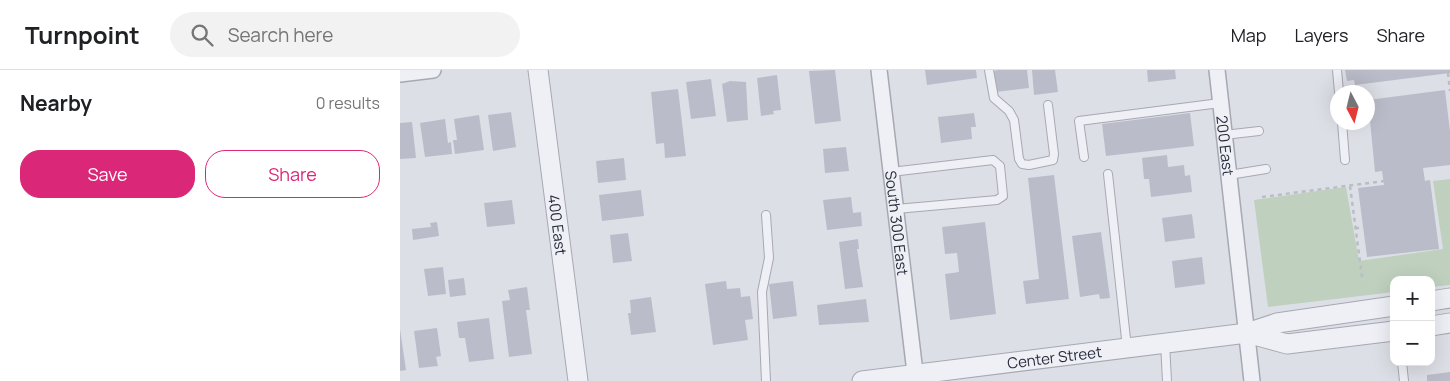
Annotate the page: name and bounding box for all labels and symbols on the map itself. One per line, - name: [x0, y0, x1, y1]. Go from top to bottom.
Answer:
- north arrow: [1330, 85, 1375, 130]
- street label: 200 East: [1212, 114, 1239, 177]
- street label: South 300 East: [881, 169, 914, 276]
- street label: 400 East: [544, 193, 572, 256]
- street label: Center Street: [1006, 341, 1103, 373]

